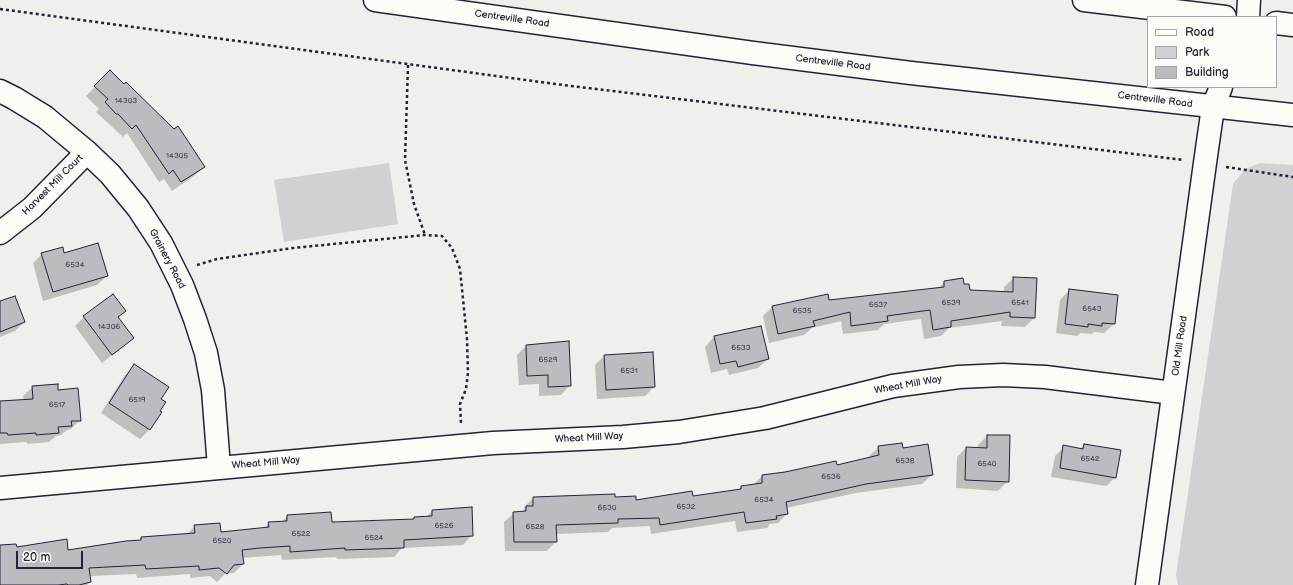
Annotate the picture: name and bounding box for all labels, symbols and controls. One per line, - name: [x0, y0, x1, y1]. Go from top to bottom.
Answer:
- street label: Centreville Road: [474, 8, 550, 30]
- legend: [1147, 16, 1277, 88]
- text: Road: [1185, 25, 1214, 40]
- text: Park: [1185, 45, 1209, 60]
- street label: Centreville Road: [795, 52, 871, 74]
- text: Building: [1185, 65, 1229, 80]
- street label: Centreville Road: [1117, 89, 1193, 111]
- house number: 14303: [115, 96, 137, 106]
- house number: 14305: [166, 151, 188, 161]
- street label: Harvest Mill Court: [20, 152, 86, 218]
- street label: Grainery Road: [146, 227, 188, 291]
- house number: 6534: [65, 260, 85, 270]
- house number: 6539: [941, 298, 961, 308]
- house number: 6541: [1011, 298, 1029, 308]
- house number: 6537: [869, 300, 887, 310]
- house number: 6543: [1082, 304, 1102, 314]
- house number: 6535: [793, 306, 811, 316]
- street label: Old Mill Road: [1170, 315, 1190, 377]
- house number: 14306: [98, 322, 120, 332]
- house number: 6533: [731, 343, 751, 353]
- house number: 6529: [539, 355, 557, 365]
- house number: 6531: [620, 366, 638, 376]
- street label: Wheat Mill Way: [873, 373, 943, 397]
- house number: 6519: [128, 395, 146, 405]
- house number: 6517: [49, 400, 65, 410]
- street label: Wheat Mill Way: [554, 430, 624, 446]
- street label: Wheat Mill Way: [231, 454, 301, 472]
- house number: 6542: [1080, 454, 1100, 464]
- house number: 6538: [895, 456, 915, 466]
- house number: 6540: [977, 459, 997, 469]
- house number: 6536: [821, 472, 841, 482]
- house number: 6534: [754, 495, 774, 505]
- house number: 6532: [676, 502, 696, 512]
- house number: 6530: [597, 503, 617, 513]
- house number: 6526: [434, 521, 454, 531]
- house number: 6528: [526, 522, 544, 532]
- house number: 6522: [292, 529, 310, 539]
- house number: 6524: [365, 533, 383, 543]
- house number: 6520: [213, 536, 231, 546]
- scale bar: [18, 543, 85, 569]
- text: 20 m: [23, 550, 50, 565]

